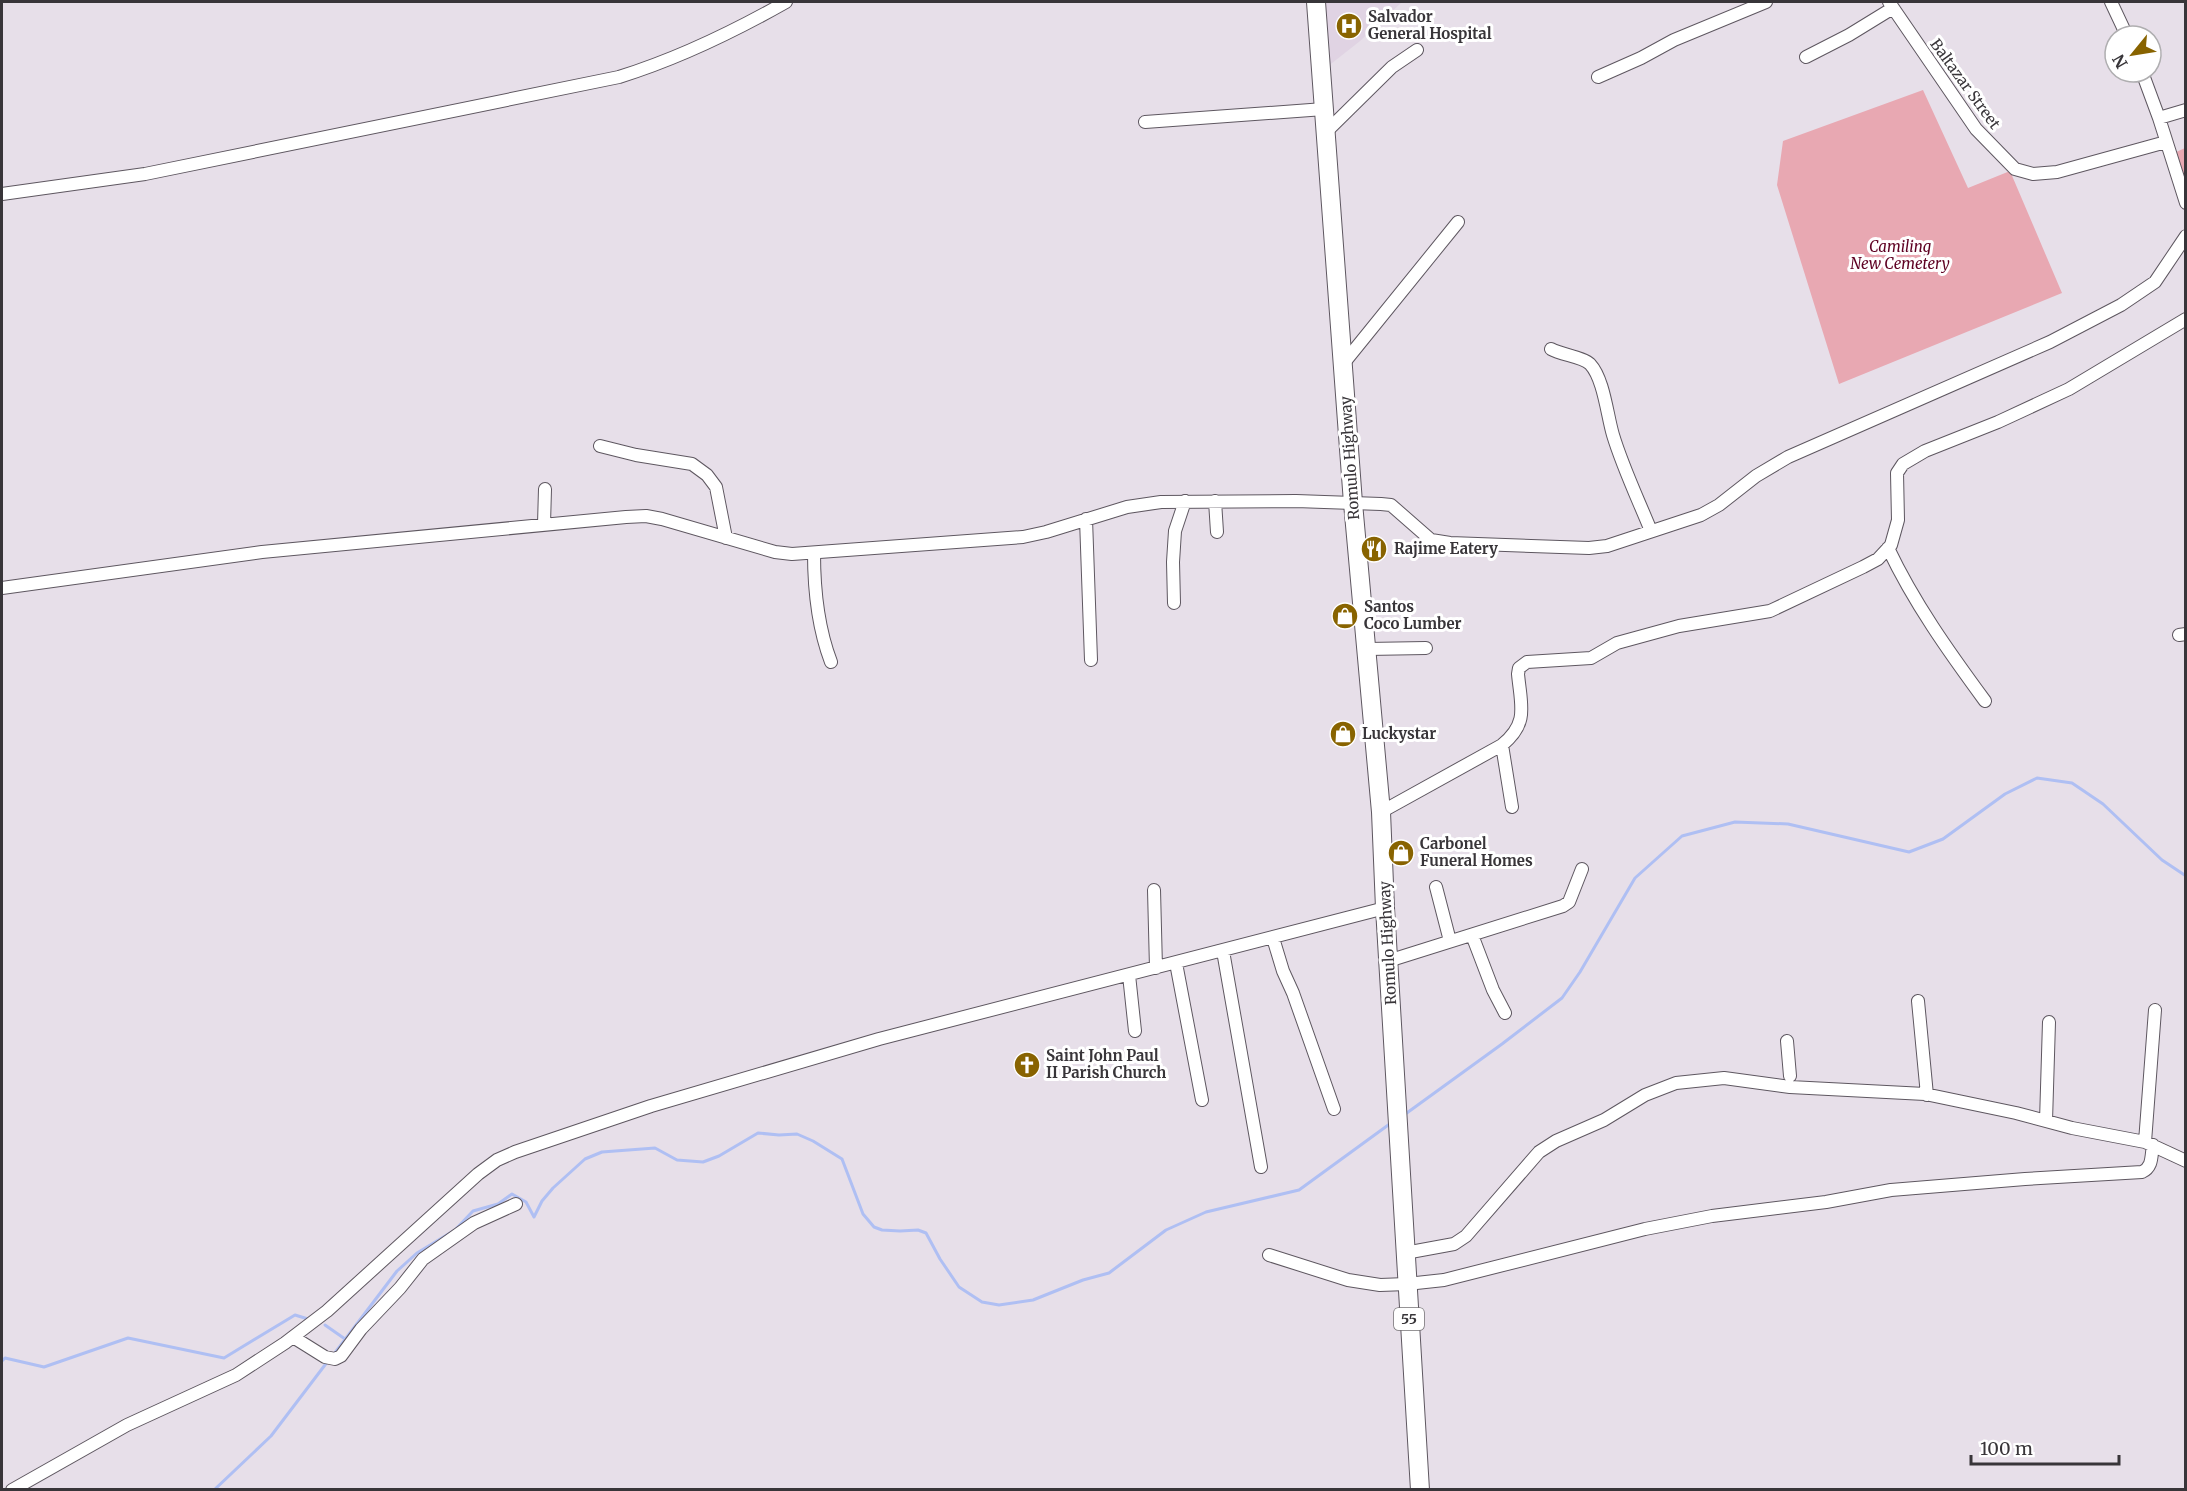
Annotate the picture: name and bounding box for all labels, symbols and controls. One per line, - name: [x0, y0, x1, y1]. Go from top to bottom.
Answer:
- place label: Salvador General Hospital: [1368, 7, 1492, 43]
- hospital icon: Salvador General Hospital: [1334, 11, 1364, 41]
- north arrow: [2103, 24, 2163, 84]
- street label: Baltazar Street: [1926, 35, 2005, 133]
- text: N: [2108, 51, 2132, 72]
- park label: Camiling New Cemetery: [1850, 237, 1950, 273]
- street label: Romulo Highway: [1336, 395, 1363, 521]
- restaurant icon: Rajime Eatery: [1359, 534, 1389, 564]
- place label: Rajime Eatery: [1394, 539, 1498, 558]
- place label: Santos Coco Lumber: [1364, 597, 1462, 633]
- shop icon: Santos Coco Lumber: [1330, 601, 1360, 631]
- shop icon: Luckystar: [1328, 719, 1358, 749]
- place label: Luckystar: [1362, 724, 1436, 743]
- place label: Carbonel Funeral Homes: [1420, 834, 1533, 870]
- shop icon: Carbonel Funeral Homes: [1386, 838, 1416, 868]
- street label: Romulo Highway: [1375, 880, 1400, 1006]
- place label: Saint John Paul II Parish Church: [1046, 1046, 1166, 1082]
- church icon: Saint John Paul II Parish Church: [1012, 1050, 1042, 1080]
- road number: 55: [1394, 1308, 1424, 1330]
- scale bar: [1971, 1428, 2120, 1466]
- text: 100 m: [1980, 1437, 2033, 1460]

